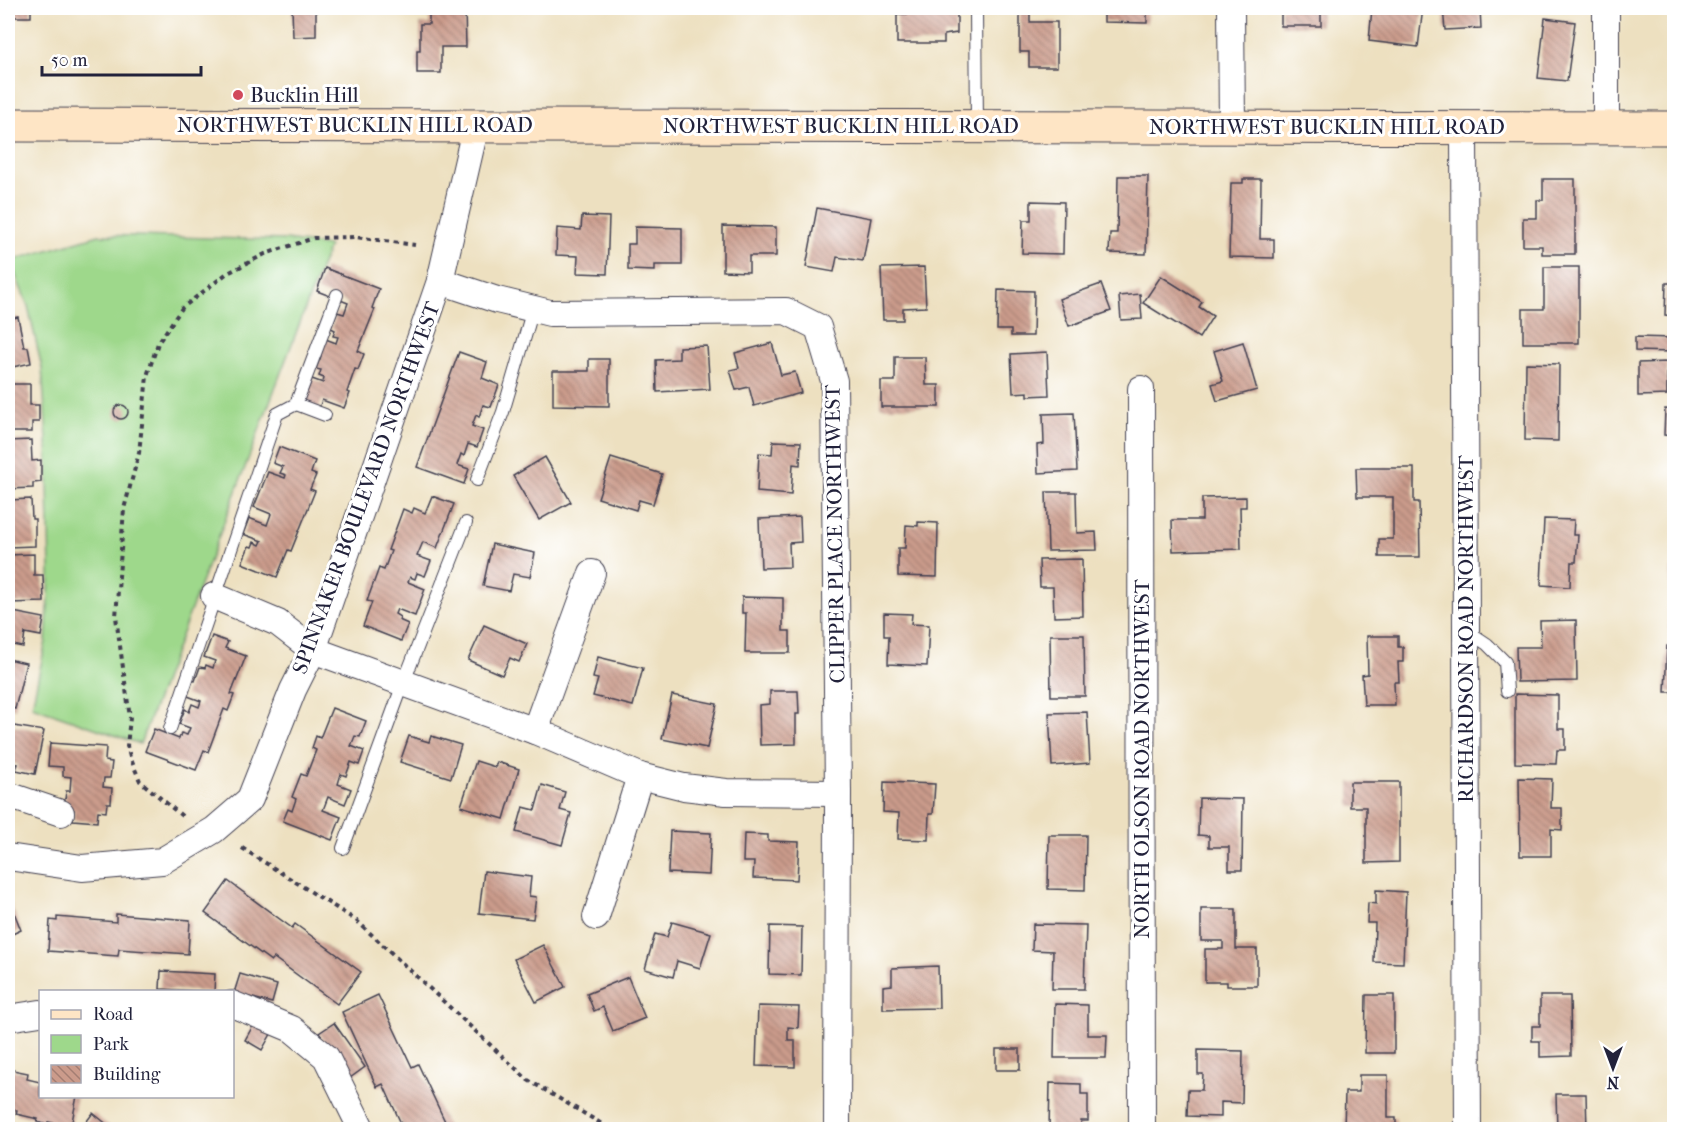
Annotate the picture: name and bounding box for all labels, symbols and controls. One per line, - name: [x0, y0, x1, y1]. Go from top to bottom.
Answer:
- scale bar: [42, 39, 201, 77]
- text: 50 m: [51, 50, 88, 71]
- place label: Bucklin Hill: [250, 83, 359, 107]
- marker: Bucklin Hill: [231, 88, 245, 102]
- street label: NORTHWEST BUCKLIN HILL ROAD: [177, 113, 533, 137]
- street label: NORTHWEST BUCKLIN HILL ROAD: [663, 114, 1019, 138]
- street label: NORTHWEST BUCKLIN HILL ROAD: [1149, 115, 1505, 139]
- street label: SPINNAKER BOULEVARD NORTHWEST: [287, 298, 445, 677]
- street label: CLIPPER PLACE NORTHWEST: [820, 384, 850, 684]
- street label: RICHARDSON ROAD NORTHWEST: [1454, 455, 1478, 803]
- street label: NORTH OLSON ROAD NORTHWEST: [1130, 578, 1154, 939]
- legend: [39, 990, 234, 1098]
- text: Road: [93, 1004, 133, 1025]
- text: Park: [93, 1034, 130, 1055]
- north arrow: [1583, 1038, 1643, 1098]
- text: Building: [93, 1064, 161, 1085]
- text: N: [1606, 1073, 1619, 1092]

